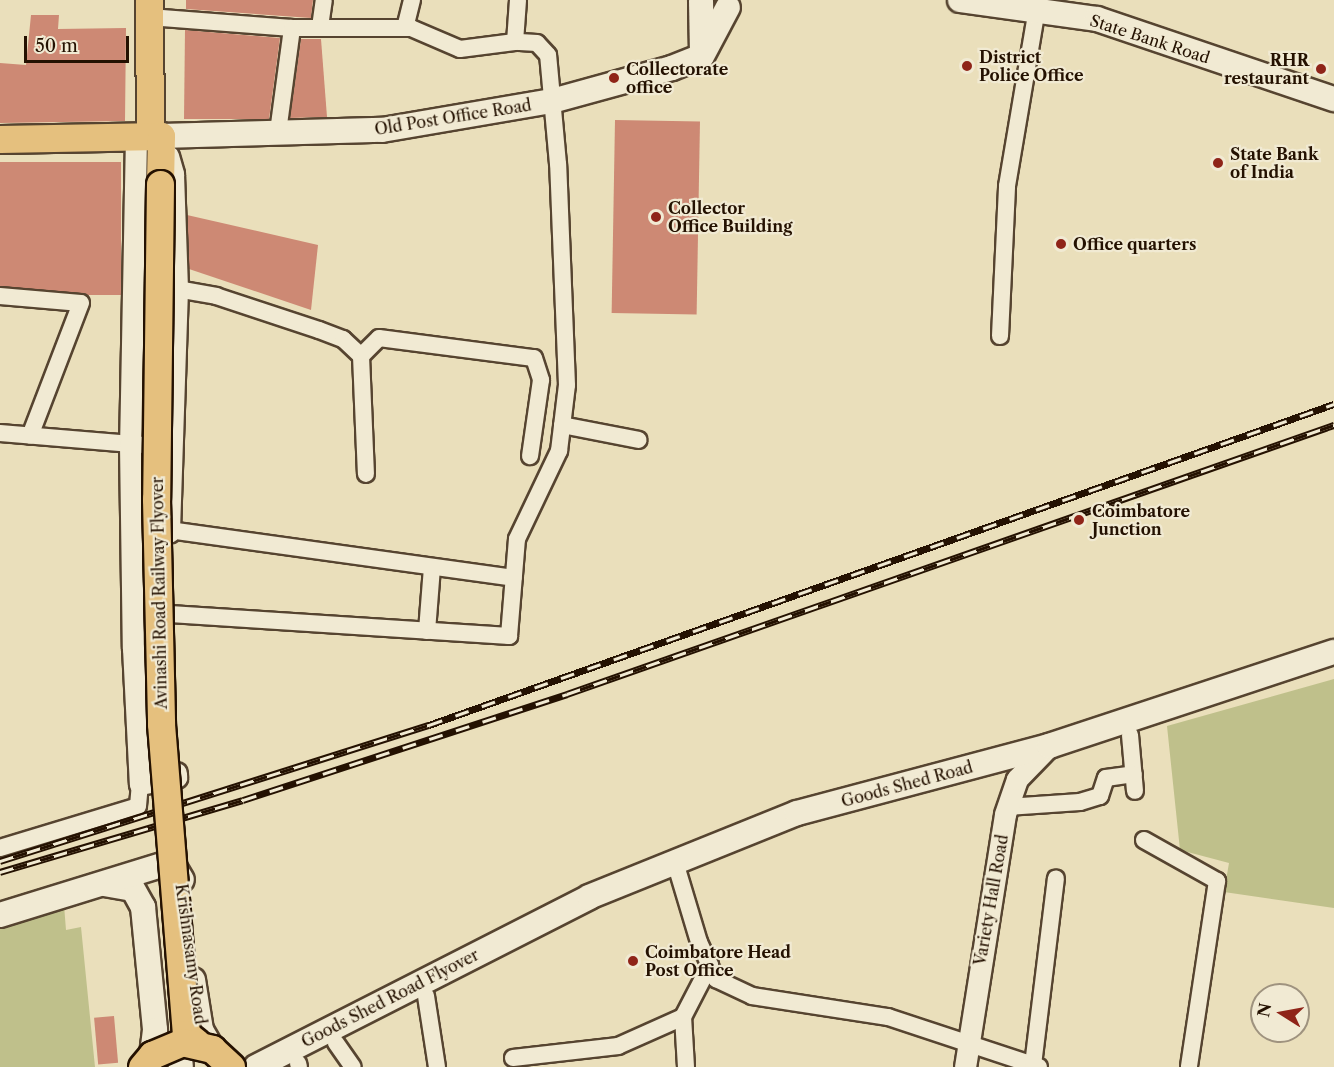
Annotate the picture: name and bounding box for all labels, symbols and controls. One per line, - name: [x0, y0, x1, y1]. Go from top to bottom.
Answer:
- street label: State Bank Road: [1087, 11, 1213, 67]
- scale bar: [27, 24, 132, 62]
- text: 50 m: [35, 35, 78, 57]
- place label: District Police Office: [979, 47, 1083, 85]
- place label: RHR restaurant: [1224, 50, 1309, 88]
- place label: Collectorate office: [626, 59, 728, 97]
- marker: District Police Office: [960, 59, 974, 73]
- marker: RHR restaurant: [1314, 62, 1328, 76]
- marker: Collectorate office: [607, 71, 621, 85]
- street label: Old Post Office Road: [373, 95, 533, 139]
- place label: State Bank of India: [1230, 144, 1319, 182]
- marker: State Bank of India: [1211, 156, 1225, 170]
- place label: Collector Office Building: [668, 198, 792, 236]
- marker: Collector Office Building: [649, 210, 663, 224]
- place label: Office quarters: [1073, 234, 1196, 254]
- marker: Office quarters: [1054, 237, 1068, 251]
- street label: Avinashi Road Railway Flyover: [147, 476, 171, 710]
- place label: Coimbatore Junction: [1092, 501, 1190, 539]
- marker: Coimbatore Junction: [1070, 511, 1088, 529]
- street label: Goods Shed Road: [839, 757, 975, 811]
- street label: Variety Hall Road: [970, 833, 1012, 967]
- street label: Krishnasamy Road: [172, 882, 210, 1026]
- place label: Coimbatore Head Post Office: [645, 942, 791, 980]
- street label: Goods Shed Road Flyover: [298, 945, 482, 1051]
- marker: Coimbatore Head Post Office: [626, 954, 640, 968]
- north arrow: [1250, 983, 1310, 1043]
- text: N: [1253, 1001, 1275, 1019]

